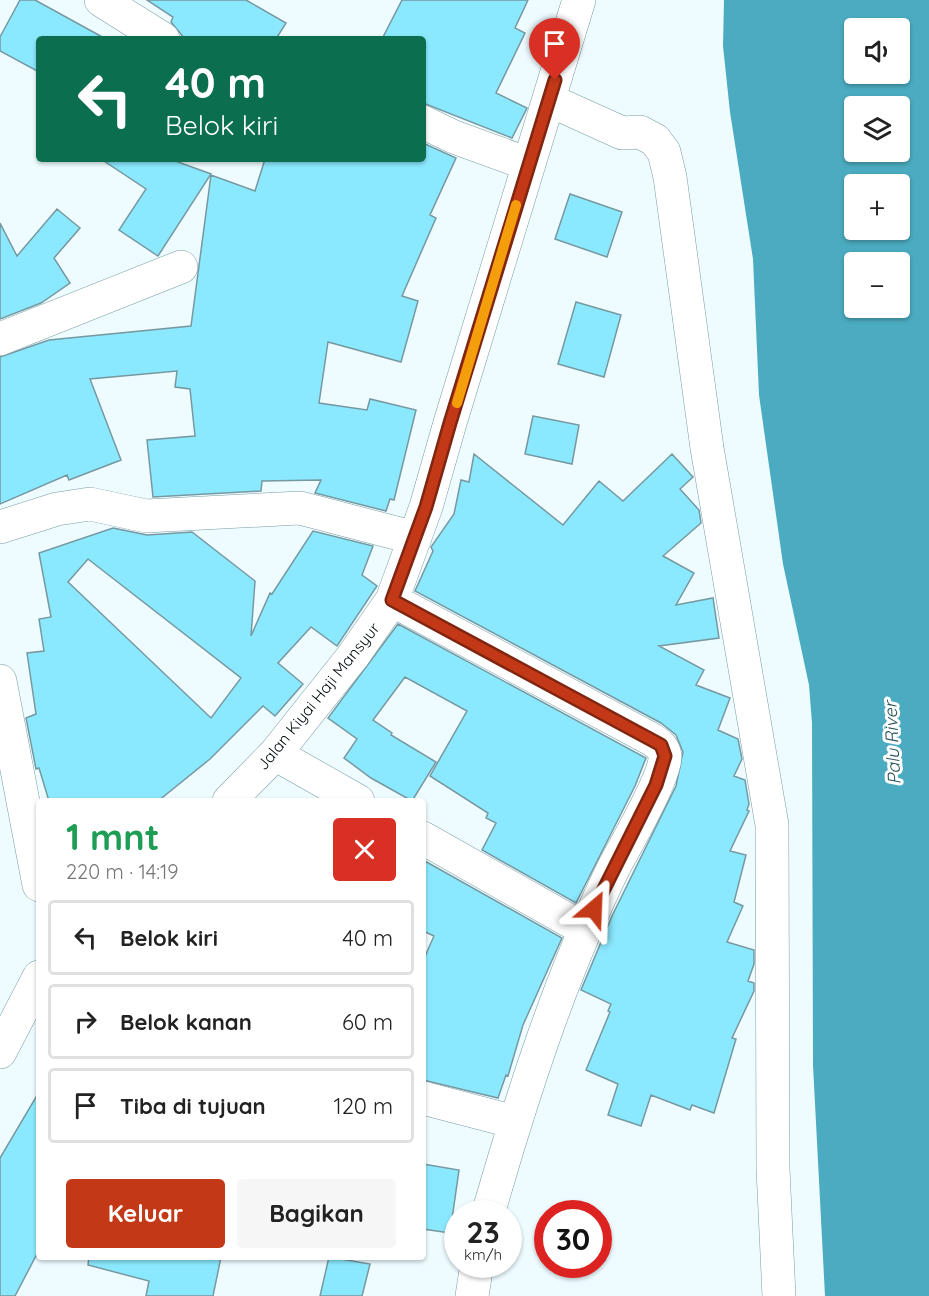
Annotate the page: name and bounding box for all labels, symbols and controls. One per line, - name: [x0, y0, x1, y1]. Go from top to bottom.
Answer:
- pin: [529, 18, 580, 80]
- map controls: [844, 18, 910, 318]
- button: sound: [844, 18, 910, 84]
- icon: arrive: [538, 27, 571, 60]
- text: 40 m: [165, 56, 266, 109]
- icon: left: [66, 60, 144, 138]
- button: layers: [844, 96, 910, 162]
- text: Belok kiri: [165, 108, 278, 142]
- button: +: [844, 174, 910, 240]
- button: −: [844, 252, 910, 318]
- street label: Jalan Kiyai Haji Mansyur: [252, 618, 384, 774]
- water label: Palu River: [878, 699, 906, 785]
- text: 1 mnt: [66, 814, 159, 859]
- button: close: [333, 818, 396, 881]
- text: 220 m · 14:19: [66, 859, 179, 884]
- position arrow: [562, 877, 626, 941]
- icon: left: [69, 921, 102, 954]
- text: Belok kiri: [120, 924, 218, 952]
- text: 40 m: [342, 924, 393, 952]
- icon: right: [69, 1005, 102, 1038]
- text: Belok kanan: [120, 1008, 252, 1036]
- text: 60 m: [342, 1008, 393, 1036]
- icon: arrive: [69, 1089, 102, 1122]
- text: Tiba di tujuan: [120, 1092, 266, 1120]
- text: 120 m: [334, 1092, 393, 1120]
- button: Keluar: [66, 1179, 225, 1248]
- button: Bagikan: [237, 1179, 396, 1248]
- speed limit sign: 30: [534, 1200, 612, 1278]
- text: 23: [466, 1213, 500, 1251]
- text: km/h: [464, 1245, 502, 1264]

